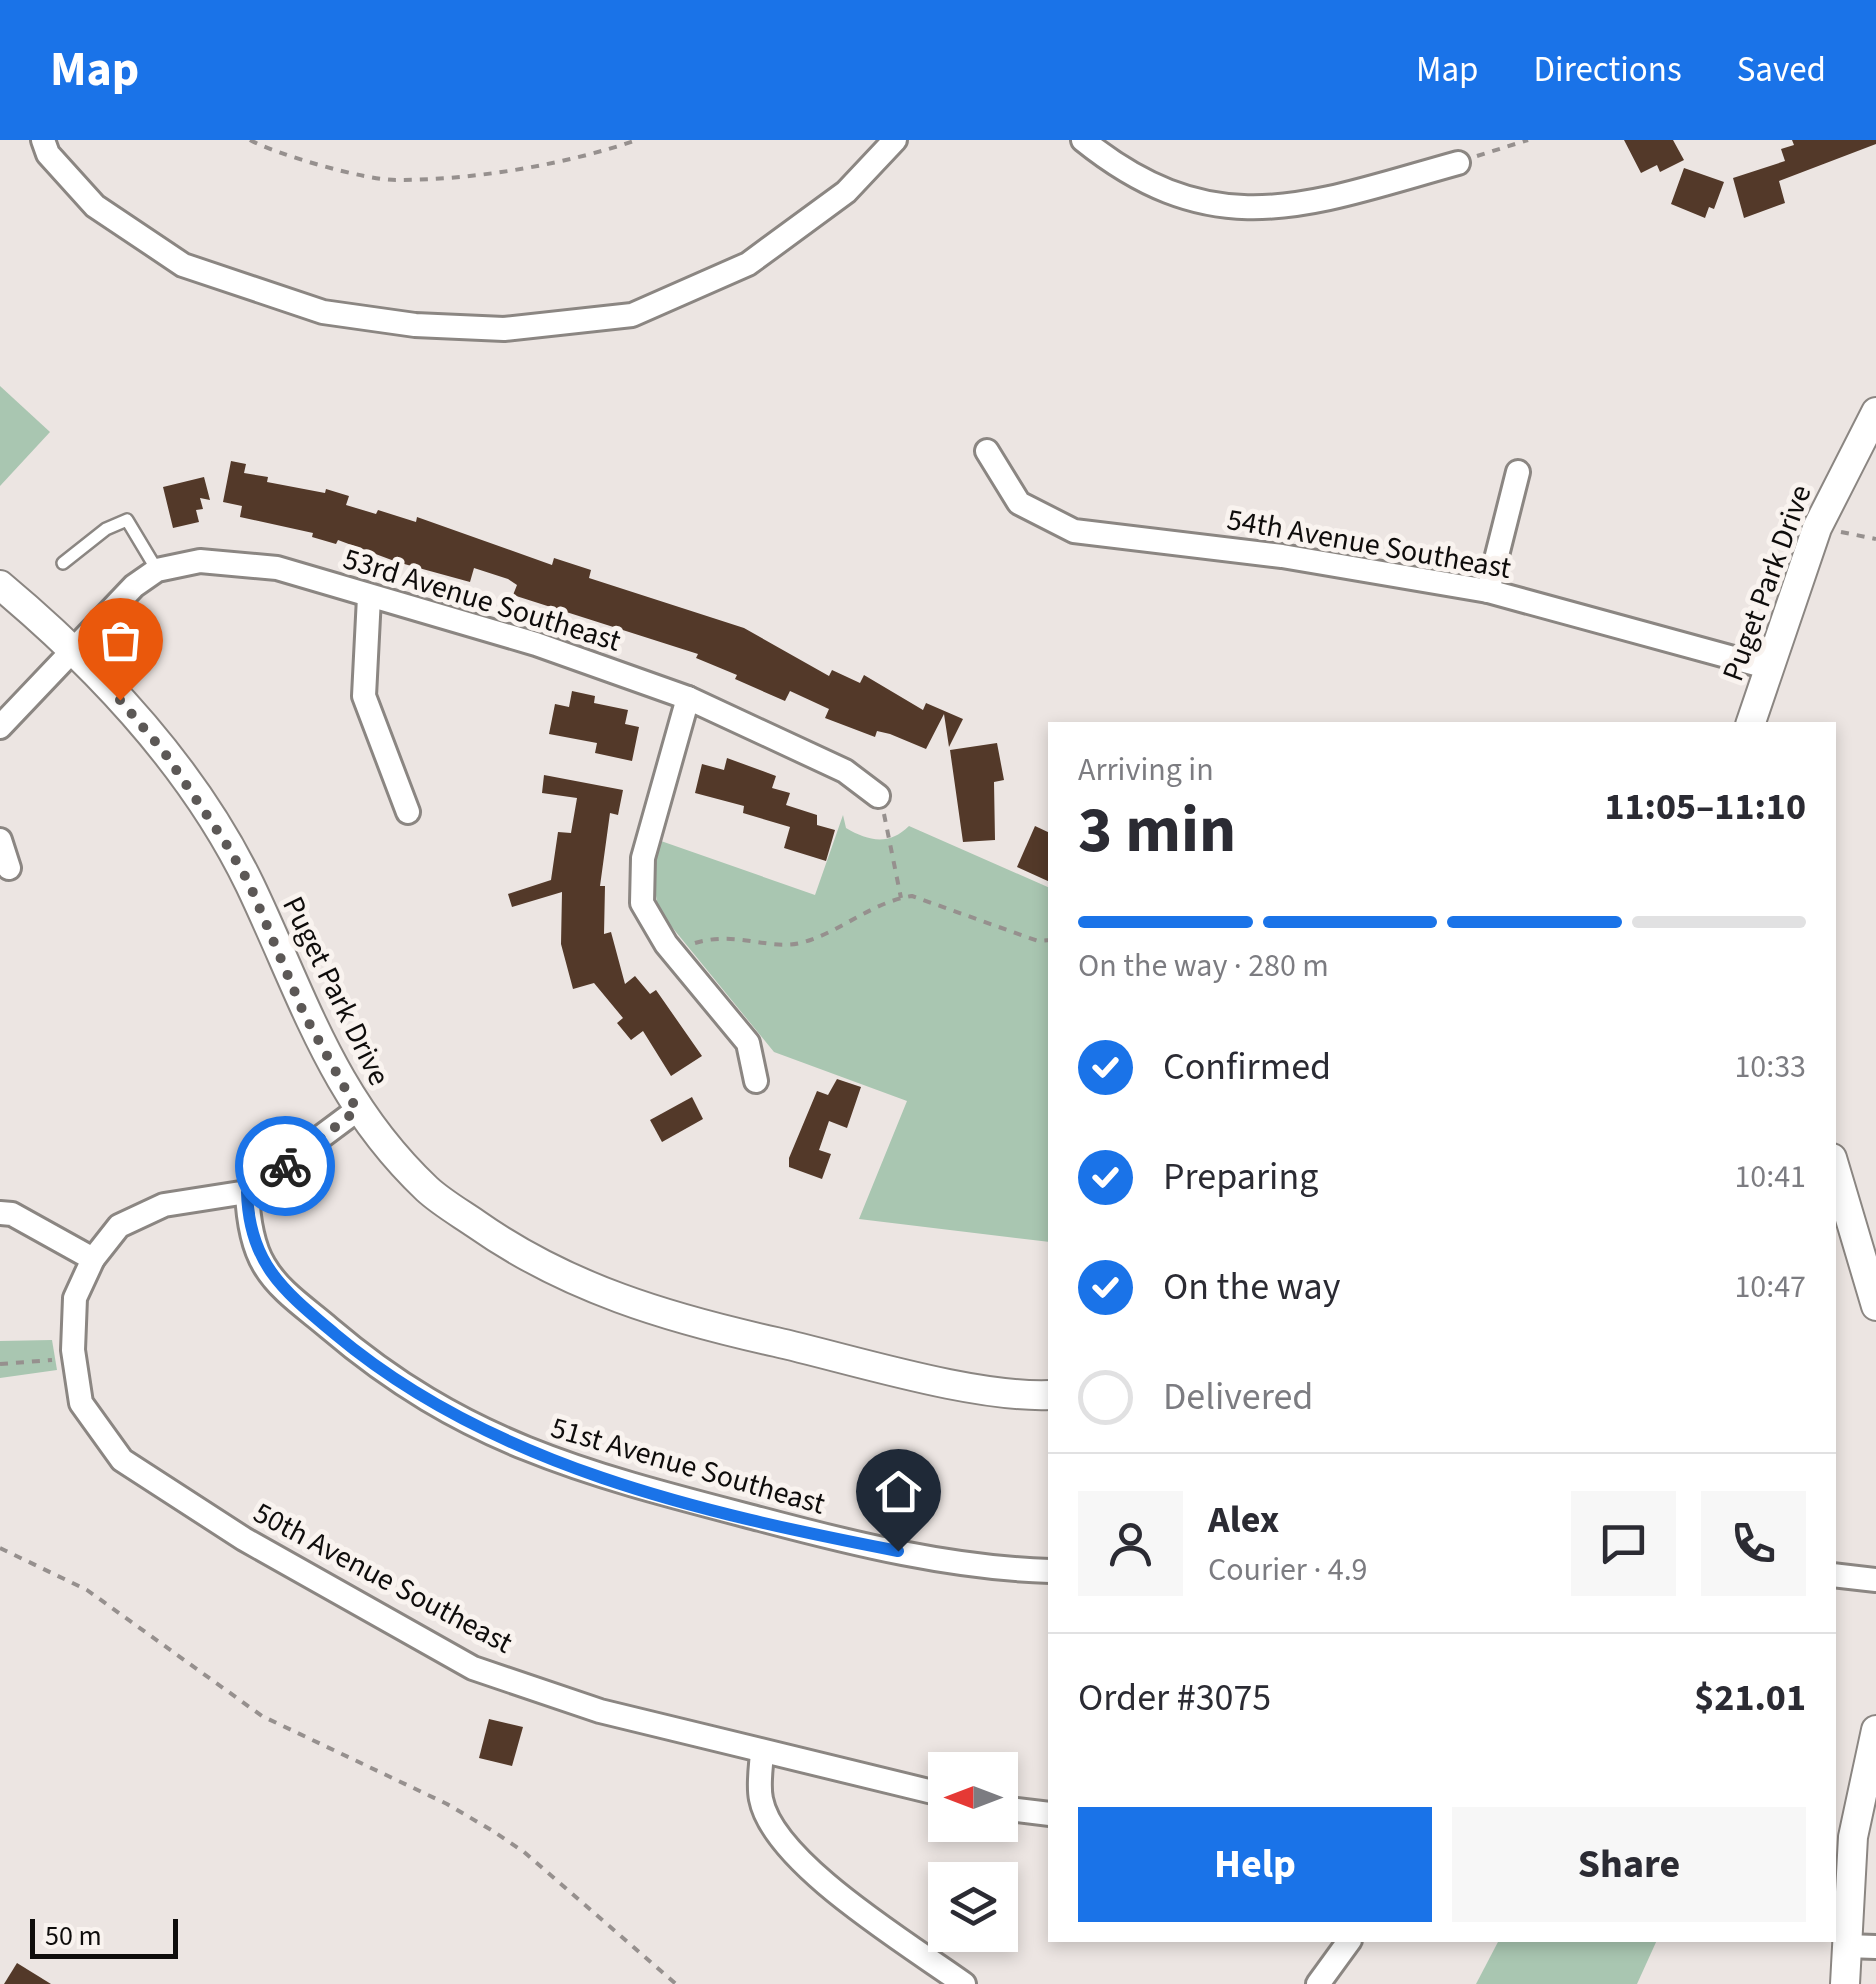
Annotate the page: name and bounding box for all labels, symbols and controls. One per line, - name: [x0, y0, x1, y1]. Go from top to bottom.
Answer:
- text: Map: [50, 36, 139, 104]
- text: Map: [1416, 45, 1479, 95]
- text: Directions: [1534, 45, 1682, 95]
- text: Saved: [1737, 45, 1826, 95]
- street label: Puget Park Drive: [1712, 479, 1822, 687]
- street label: 54th Avenue Southeast: [1224, 498, 1514, 590]
- street label: 53rd Avenue Southeast: [338, 537, 626, 663]
- pin: [78, 598, 163, 701]
- icon: bag: [93, 613, 148, 668]
- text: Arriving in: [1078, 747, 1214, 793]
- text: 11:05–11:10: [1604, 780, 1806, 834]
- text: 3 min: [1078, 784, 1236, 877]
- street label: Puget Park Drive: [272, 889, 400, 1093]
- text: On the way · 280 m: [1078, 943, 1329, 989]
- icon: check: [1078, 1040, 1133, 1095]
- text: Confirmed: [1163, 1040, 1331, 1094]
- text: 10:33: [1734, 1044, 1806, 1090]
- courier: [235, 1116, 335, 1216]
- icon: bike: [258, 1139, 313, 1194]
- icon: check: [1078, 1150, 1133, 1205]
- text: Preparing: [1163, 1150, 1318, 1204]
- text: 10:41: [1734, 1154, 1806, 1200]
- icon: check: [1078, 1260, 1133, 1315]
- text: On the way: [1163, 1260, 1340, 1314]
- text: 10:47: [1734, 1264, 1806, 1310]
- text: Delivered: [1163, 1370, 1313, 1424]
- street label: 51st Avenue Southeast: [546, 1406, 830, 1526]
- pin: [856, 1449, 941, 1552]
- icon: home: [871, 1464, 926, 1519]
- button: person: [1078, 1491, 1183, 1596]
- button: chat: [1571, 1491, 1676, 1596]
- button: phone: [1701, 1491, 1806, 1596]
- street label: 50th Avenue Southeast: [246, 1492, 520, 1664]
- text: Alex: [1208, 1493, 1279, 1547]
- text: Courier · 4.9: [1208, 1547, 1368, 1593]
- text: Order #3075: [1078, 1671, 1271, 1725]
- text: $21.01: [1694, 1671, 1806, 1725]
- north arrow: [928, 1752, 1018, 1842]
- map controls: [928, 1752, 1018, 1952]
- button: Help: [1078, 1807, 1432, 1922]
- button: Share: [1452, 1807, 1806, 1922]
- button: layers: [928, 1862, 1018, 1952]
- scale bar: [30, 1914, 178, 1958]
- text: 50 m: [45, 1916, 102, 1956]

